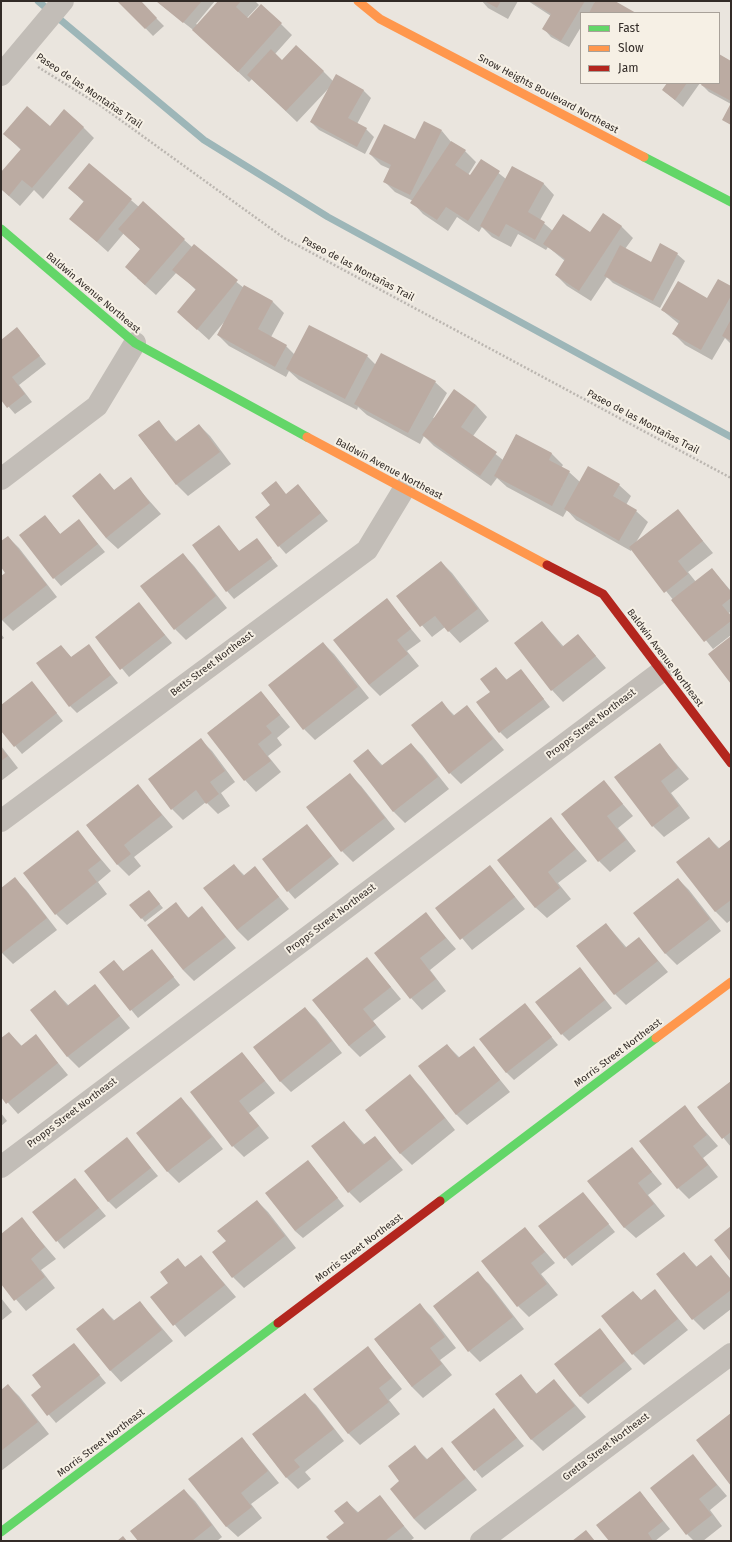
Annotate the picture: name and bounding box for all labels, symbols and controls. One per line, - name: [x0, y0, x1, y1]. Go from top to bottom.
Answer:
- legend: [580, 12, 720, 84]
- text: Fast: [618, 21, 640, 35]
- text: Slow: [618, 41, 644, 55]
- street label: Paseo de las Montañas Trail: [34, 51, 144, 131]
- street label: Snow Heights Boulevard Northeast: [476, 52, 620, 136]
- text: Jam: [618, 61, 638, 75]
- street label: Paseo de las Montañas Trail: [300, 234, 416, 304]
- street label: Baldwin Avenue Northeast: [43, 250, 143, 336]
- street label: Paseo de las Montañas Trail: [585, 387, 701, 457]
- street label: Baldwin Avenue Northeast: [333, 436, 445, 502]
- street label: Baldwin Avenue Northeast: [624, 607, 706, 709]
- street label: Betts Street Northeast: [168, 629, 256, 699]
- street label: Propps Street Northeast: [544, 686, 638, 762]
- street label: Propps Street Northeast: [284, 881, 378, 957]
- street label: Morris Street Northeast: [572, 1016, 664, 1090]
- street label: Propps Street Northeast: [25, 1075, 119, 1151]
- street label: Morris Street Northeast: [313, 1211, 405, 1285]
- street label: Morris Street Northeast: [55, 1406, 147, 1480]
- street label: Gretta Street Northeast: [560, 1411, 652, 1483]

